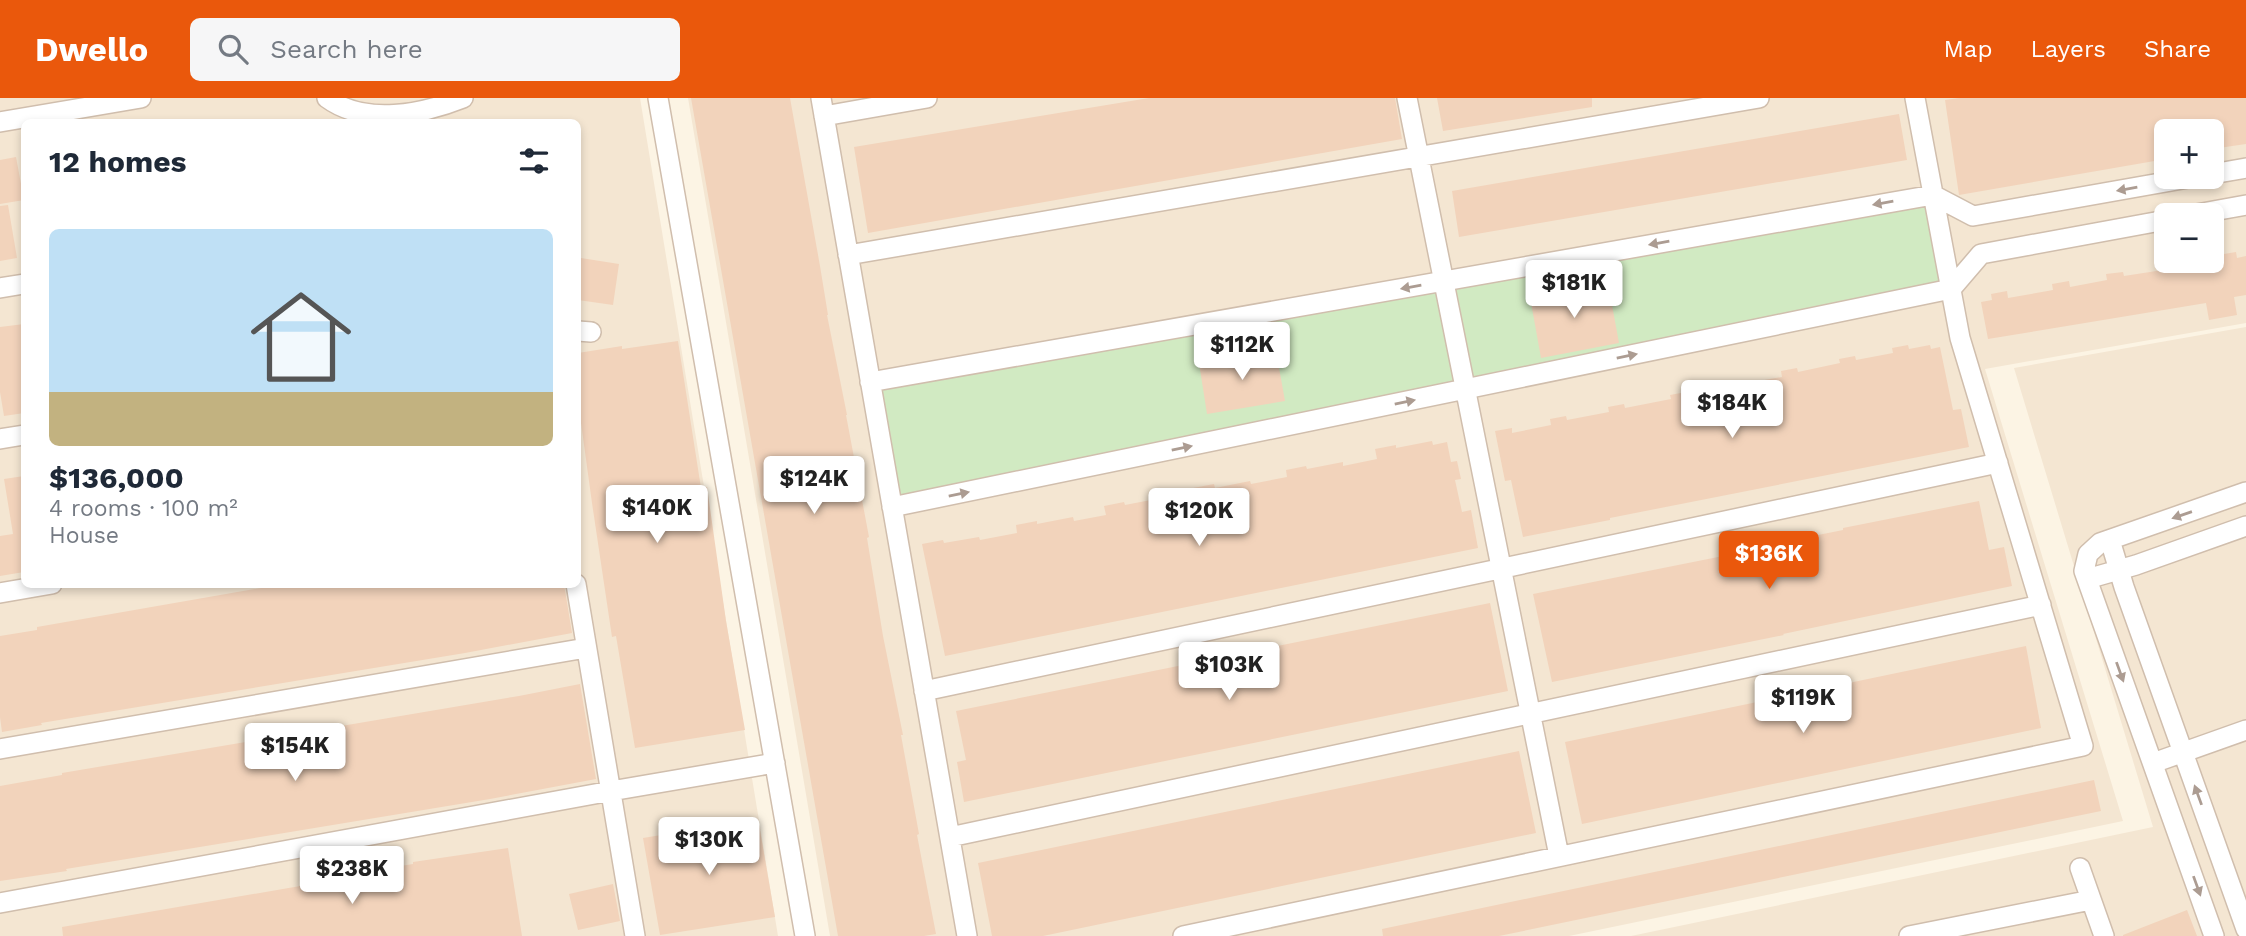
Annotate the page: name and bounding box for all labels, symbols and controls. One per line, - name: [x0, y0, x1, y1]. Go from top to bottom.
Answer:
- search box: [190, 18, 680, 81]
- text: Dwello: [35, 30, 148, 69]
- icon: search: [214, 30, 252, 68]
- text: Search here: [270, 34, 423, 64]
- text: Map: [1944, 35, 1992, 63]
- text: Layers: [2030, 35, 2106, 63]
- text: Share: [2144, 35, 2211, 63]
- map controls: [2154, 119, 2224, 273]
- button: +: [2154, 119, 2224, 189]
- icon: filters: [515, 142, 553, 180]
- text: 12 homes: [49, 144, 187, 179]
- one-way arrow: [2115, 183, 2137, 194]
- one-way arrow: [1872, 198, 1894, 209]
- button: −: [2154, 203, 2224, 273]
- one-way arrow: [1648, 238, 1670, 249]
- pin: $181K: [1525, 260, 1623, 320]
- text: $181K: [1542, 269, 1606, 296]
- icon: home: [238, 274, 364, 400]
- one-way arrow: [1400, 282, 1422, 293]
- pin: $112K: [1193, 322, 1291, 382]
- text: $112K: [1210, 331, 1274, 358]
- one-way arrow: [1616, 350, 1638, 361]
- pin: $184K: [1683, 380, 1781, 440]
- text: $184K: [1697, 389, 1767, 416]
- one-way arrow: [1394, 396, 1416, 407]
- one-way arrow: [1171, 442, 1193, 453]
- pin: $124K: [765, 456, 863, 516]
- text: $136,000: [49, 460, 184, 495]
- text: $124K: [780, 465, 848, 492]
- pin: $140K: [608, 486, 706, 545]
- one-way arrow: [948, 488, 970, 499]
- pin: $120K: [1150, 489, 1248, 548]
- text: $140K: [622, 494, 692, 521]
- text: 4 rooms · 100 m²: [49, 495, 238, 522]
- text: $120K: [1164, 497, 1234, 524]
- one-way arrow: [2171, 510, 2192, 521]
- text: House: [49, 522, 119, 549]
- pin: $136K: [1720, 532, 1818, 591]
- text: $136K: [1735, 540, 1803, 567]
- pin: $103K: [1180, 642, 1278, 702]
- text: $103K: [1195, 651, 1263, 678]
- one-way arrow: [2115, 661, 2126, 682]
- pin: $119K: [1754, 676, 1852, 735]
- text: $119K: [1771, 684, 1835, 711]
- pin: $154K: [246, 724, 344, 783]
- text: $154K: [261, 732, 329, 759]
- one-way arrow: [2192, 785, 2203, 806]
- pin: $130K: [660, 818, 758, 877]
- text: $130K: [674, 826, 744, 853]
- pin: $238K: [303, 846, 401, 906]
- text: $238K: [316, 855, 388, 882]
- one-way arrow: [2192, 876, 2203, 897]

